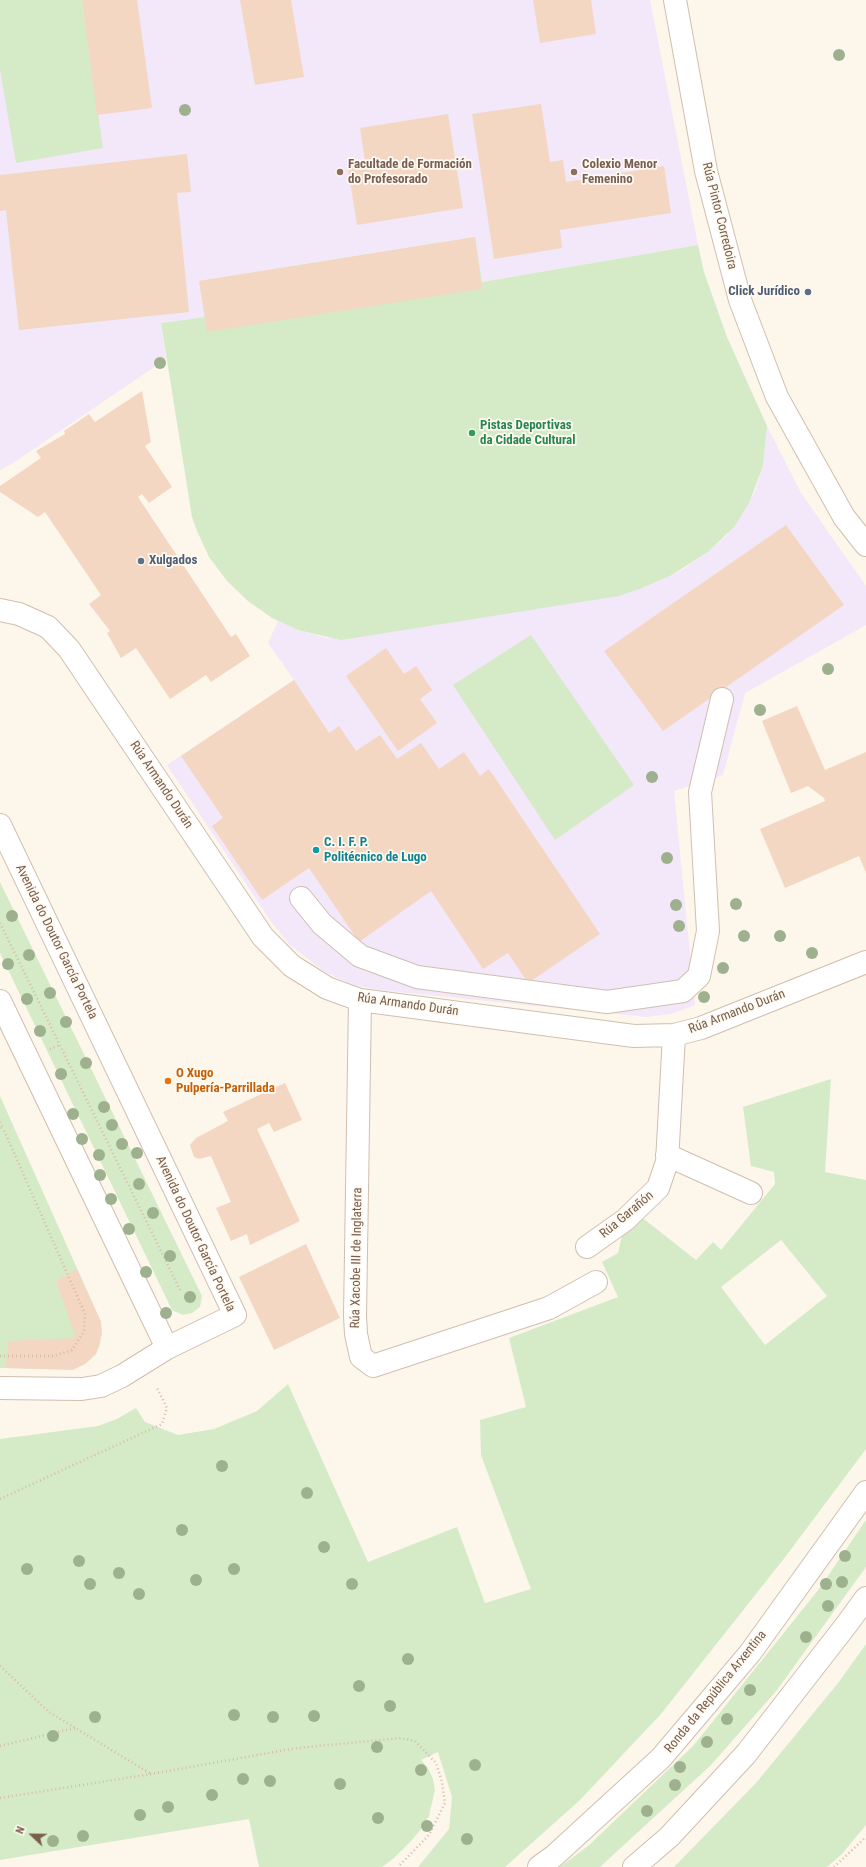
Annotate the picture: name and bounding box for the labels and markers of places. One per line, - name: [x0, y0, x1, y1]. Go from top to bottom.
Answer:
- place label: Facultade de Formación do Profesorado: [348, 157, 472, 188]
- place label: Colexio Menor Femenino: [582, 157, 657, 188]
- marker: Facultade de Formación do Profesorado: [335, 167, 345, 177]
- marker: Colexio Menor Femenino: [569, 167, 579, 177]
- place label: Click Jurídico: [728, 284, 800, 300]
- marker: Click Jurídico: [803, 287, 813, 297]
- place label: Pistas Deportivas da Cidade Cultural: [480, 418, 575, 449]
- marker: Pistas Deportivas da Cidade Cultural: [467, 428, 477, 438]
- place label: Xulgados: [149, 553, 197, 569]
- marker: Xulgados: [136, 556, 146, 566]
- place label: C. I. F. P. Politécnico de Lugo: [324, 835, 427, 866]
- marker: C. I. F. P. Politécnico de Lugo: [311, 845, 321, 855]
- place label: O Xugo Pulpería-Parrillada: [176, 1066, 275, 1097]
- marker: O Xugo Pulpería-Parrillada: [163, 1076, 173, 1086]

